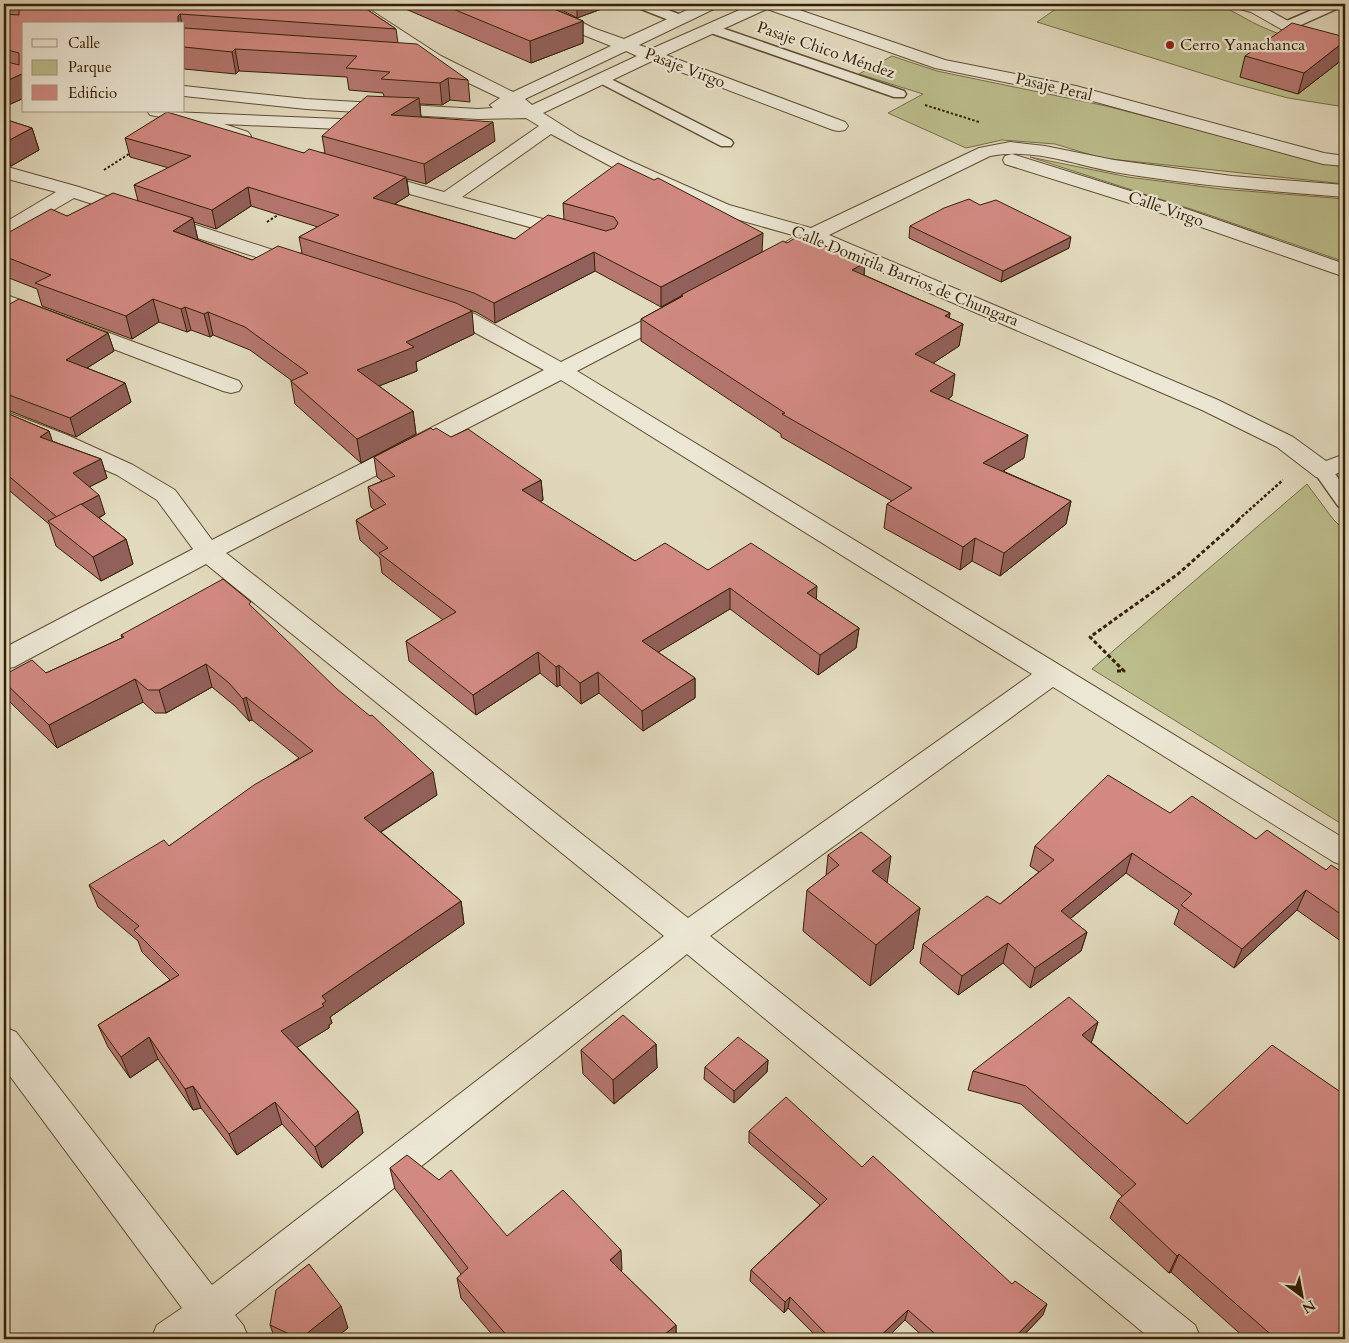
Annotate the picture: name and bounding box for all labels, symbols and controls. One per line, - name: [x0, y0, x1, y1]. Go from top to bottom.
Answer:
- street label: Pasaje Chico Méndez: [754, 16, 898, 84]
- legend: [22, 22, 185, 112]
- text: Calle: [68, 33, 101, 53]
- place label: Cerro Yanachanca: [1180, 34, 1305, 56]
- marker: Cerro Yanachanca: [1164, 39, 1176, 51]
- street label: Pasaje Virgo: [642, 43, 729, 94]
- text: Parque: [68, 57, 112, 77]
- street label: Pasaje Peral: [1013, 67, 1095, 107]
- text: Edificio: [68, 83, 117, 103]
- street label: Calle Virgo: [1125, 186, 1207, 232]
- street label: Calle Domitila Barrios de Chungara: [788, 220, 1022, 332]
- north arrow: [1276, 1270, 1326, 1320]
- text: N: [1298, 1295, 1319, 1318]

